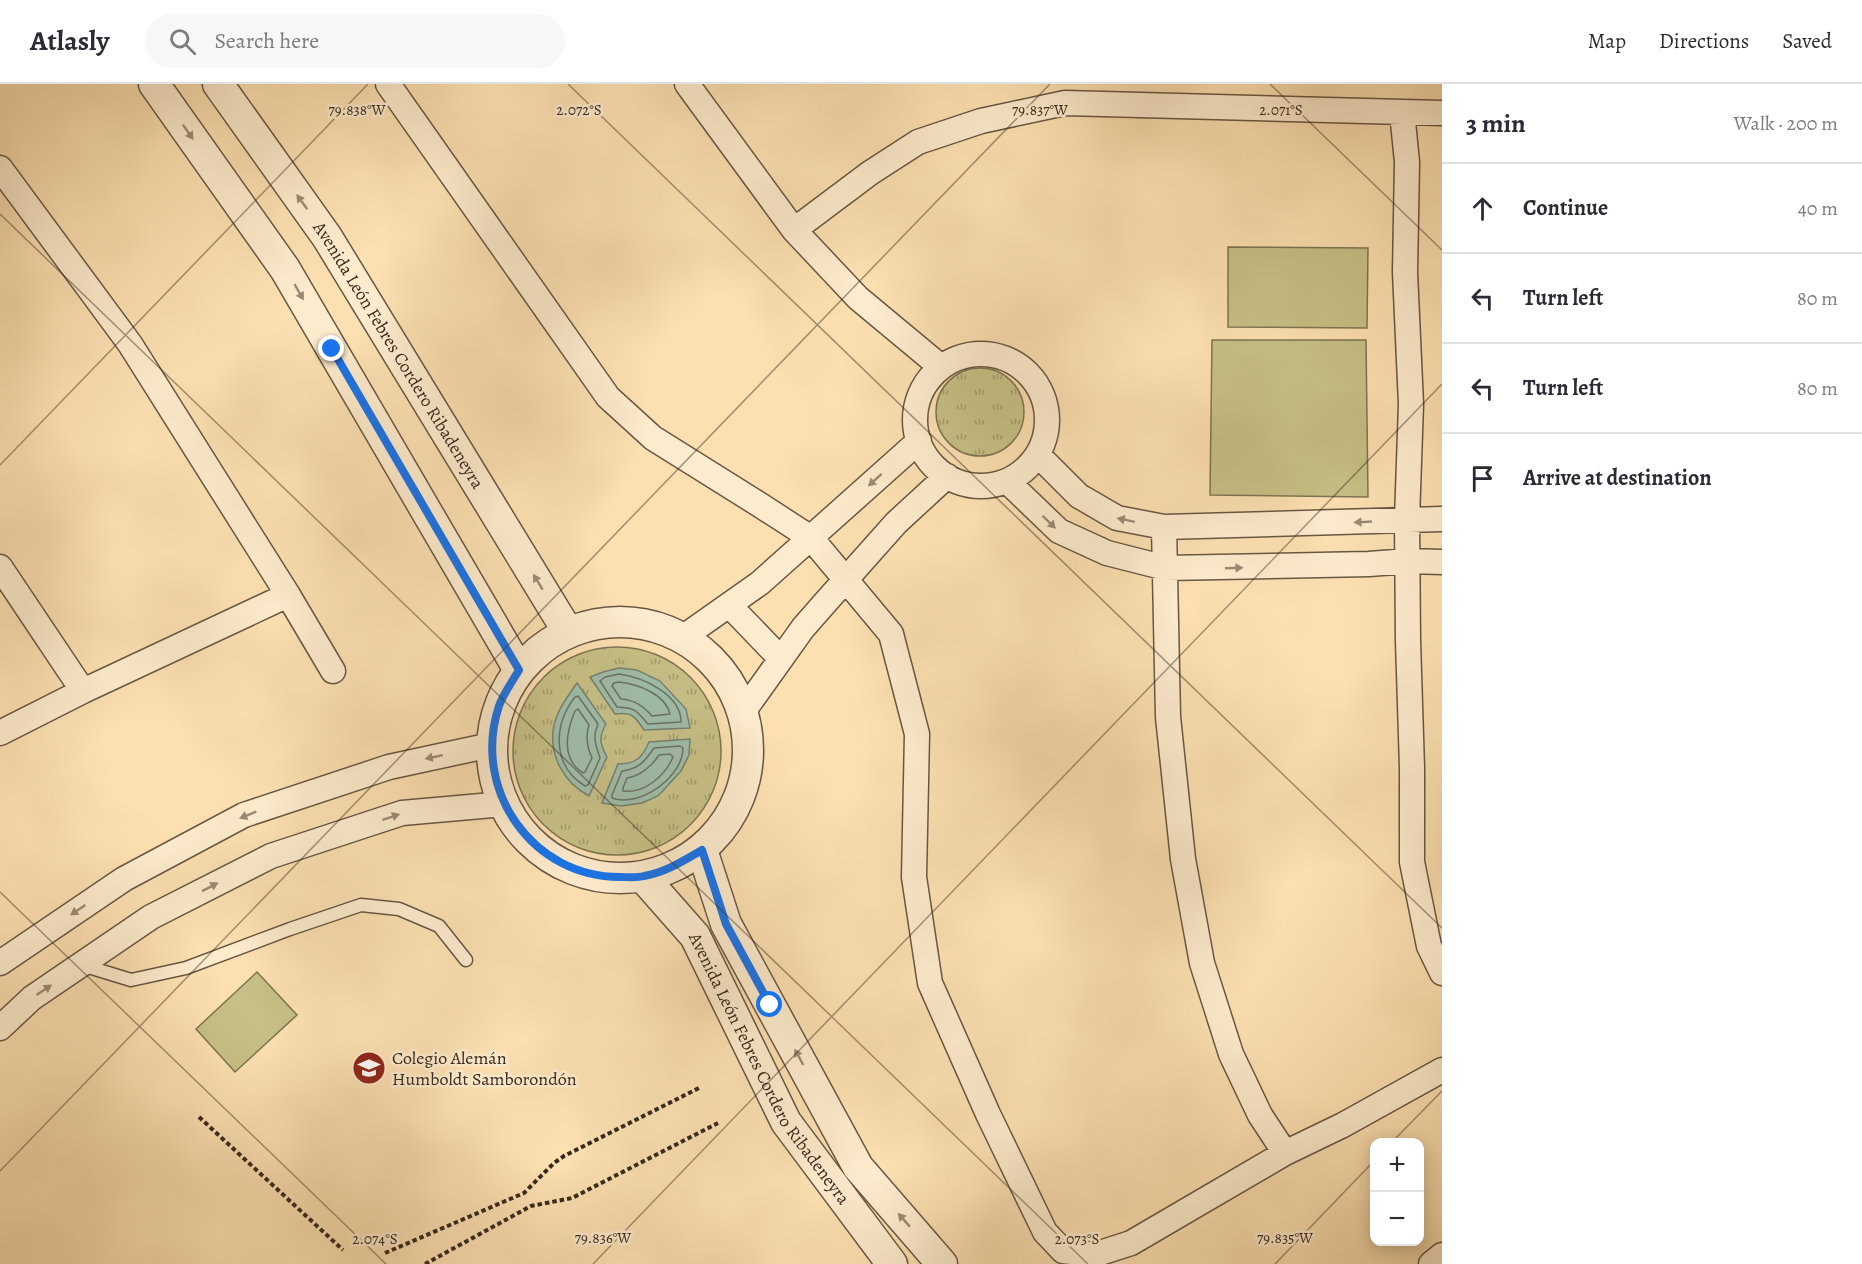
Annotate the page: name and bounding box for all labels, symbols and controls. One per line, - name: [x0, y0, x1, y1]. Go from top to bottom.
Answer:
- search box: [145, 14, 565, 68]
- text: Atlasly: [30, 22, 109, 60]
- icon: search: [166, 25, 199, 58]
- text: Search here: [214, 26, 319, 56]
- text: Map: [1588, 27, 1626, 55]
- text: Directions: [1659, 27, 1749, 55]
- text: Saved: [1782, 27, 1832, 55]
- text: 79.838°W: [328, 100, 386, 120]
- text: 2.072°S: [556, 100, 602, 120]
- text: 79.837°W: [1012, 100, 1068, 120]
- text: 2.071°S: [1259, 100, 1303, 120]
- text: 3 min: [1466, 106, 1526, 141]
- text: Walk · 200 m: [1734, 110, 1838, 137]
- one-way arrow: [182, 123, 194, 139]
- icon: ahead: [1466, 192, 1499, 225]
- text: Continue: [1523, 193, 1608, 223]
- one-way arrow: [296, 194, 308, 210]
- text: 40 m: [1798, 195, 1838, 222]
- street label: Avenida León Febres Cordero Ribadeneyra: [307, 216, 490, 494]
- icon: left: [1466, 282, 1499, 315]
- text: Turn left: [1523, 283, 1603, 313]
- one-way arrow: [293, 284, 304, 300]
- text: 80 m: [1797, 285, 1838, 312]
- route end: [318, 335, 344, 361]
- icon: left: [1466, 372, 1499, 405]
- text: Turn left: [1523, 373, 1603, 403]
- text: 80 m: [1797, 375, 1838, 402]
- icon: arrive: [1466, 462, 1499, 495]
- text: Arrive at destination: [1523, 463, 1712, 493]
- one-way arrow: [868, 473, 883, 486]
- one-way arrow: [1042, 514, 1056, 528]
- one-way arrow: [1117, 515, 1136, 524]
- one-way arrow: [1353, 517, 1372, 526]
- one-way arrow: [1224, 563, 1243, 572]
- one-way arrow: [532, 574, 543, 590]
- one-way arrow: [424, 753, 443, 762]
- one-way arrow: [239, 810, 257, 820]
- one-way arrow: [382, 812, 400, 821]
- one-way arrow: [201, 882, 218, 892]
- one-way arrow: [71, 904, 87, 916]
- street label: Avenida León Febres Cordero Ribadeneyra: [683, 928, 856, 1210]
- one-way arrow: [36, 985, 52, 996]
- route start: [756, 991, 782, 1017]
- place label: Colegio Alemán Humboldt Samborondón: [392, 1046, 577, 1091]
- one-way arrow: [794, 1048, 804, 1065]
- school or university icon: Colegio Alemán Humboldt Samborondón: [351, 1050, 387, 1086]
- map controls: [1370, 1138, 1424, 1246]
- button: +: [1370, 1138, 1424, 1192]
- button: −: [1370, 1192, 1424, 1246]
- one-way arrow: [898, 1213, 911, 1228]
- text: 79.836°W: [575, 1228, 631, 1248]
- text: 79.835°W: [1257, 1228, 1313, 1248]
- text: 2.074°S: [352, 1229, 398, 1249]
- text: 2.073°S: [1055, 1229, 1099, 1249]

